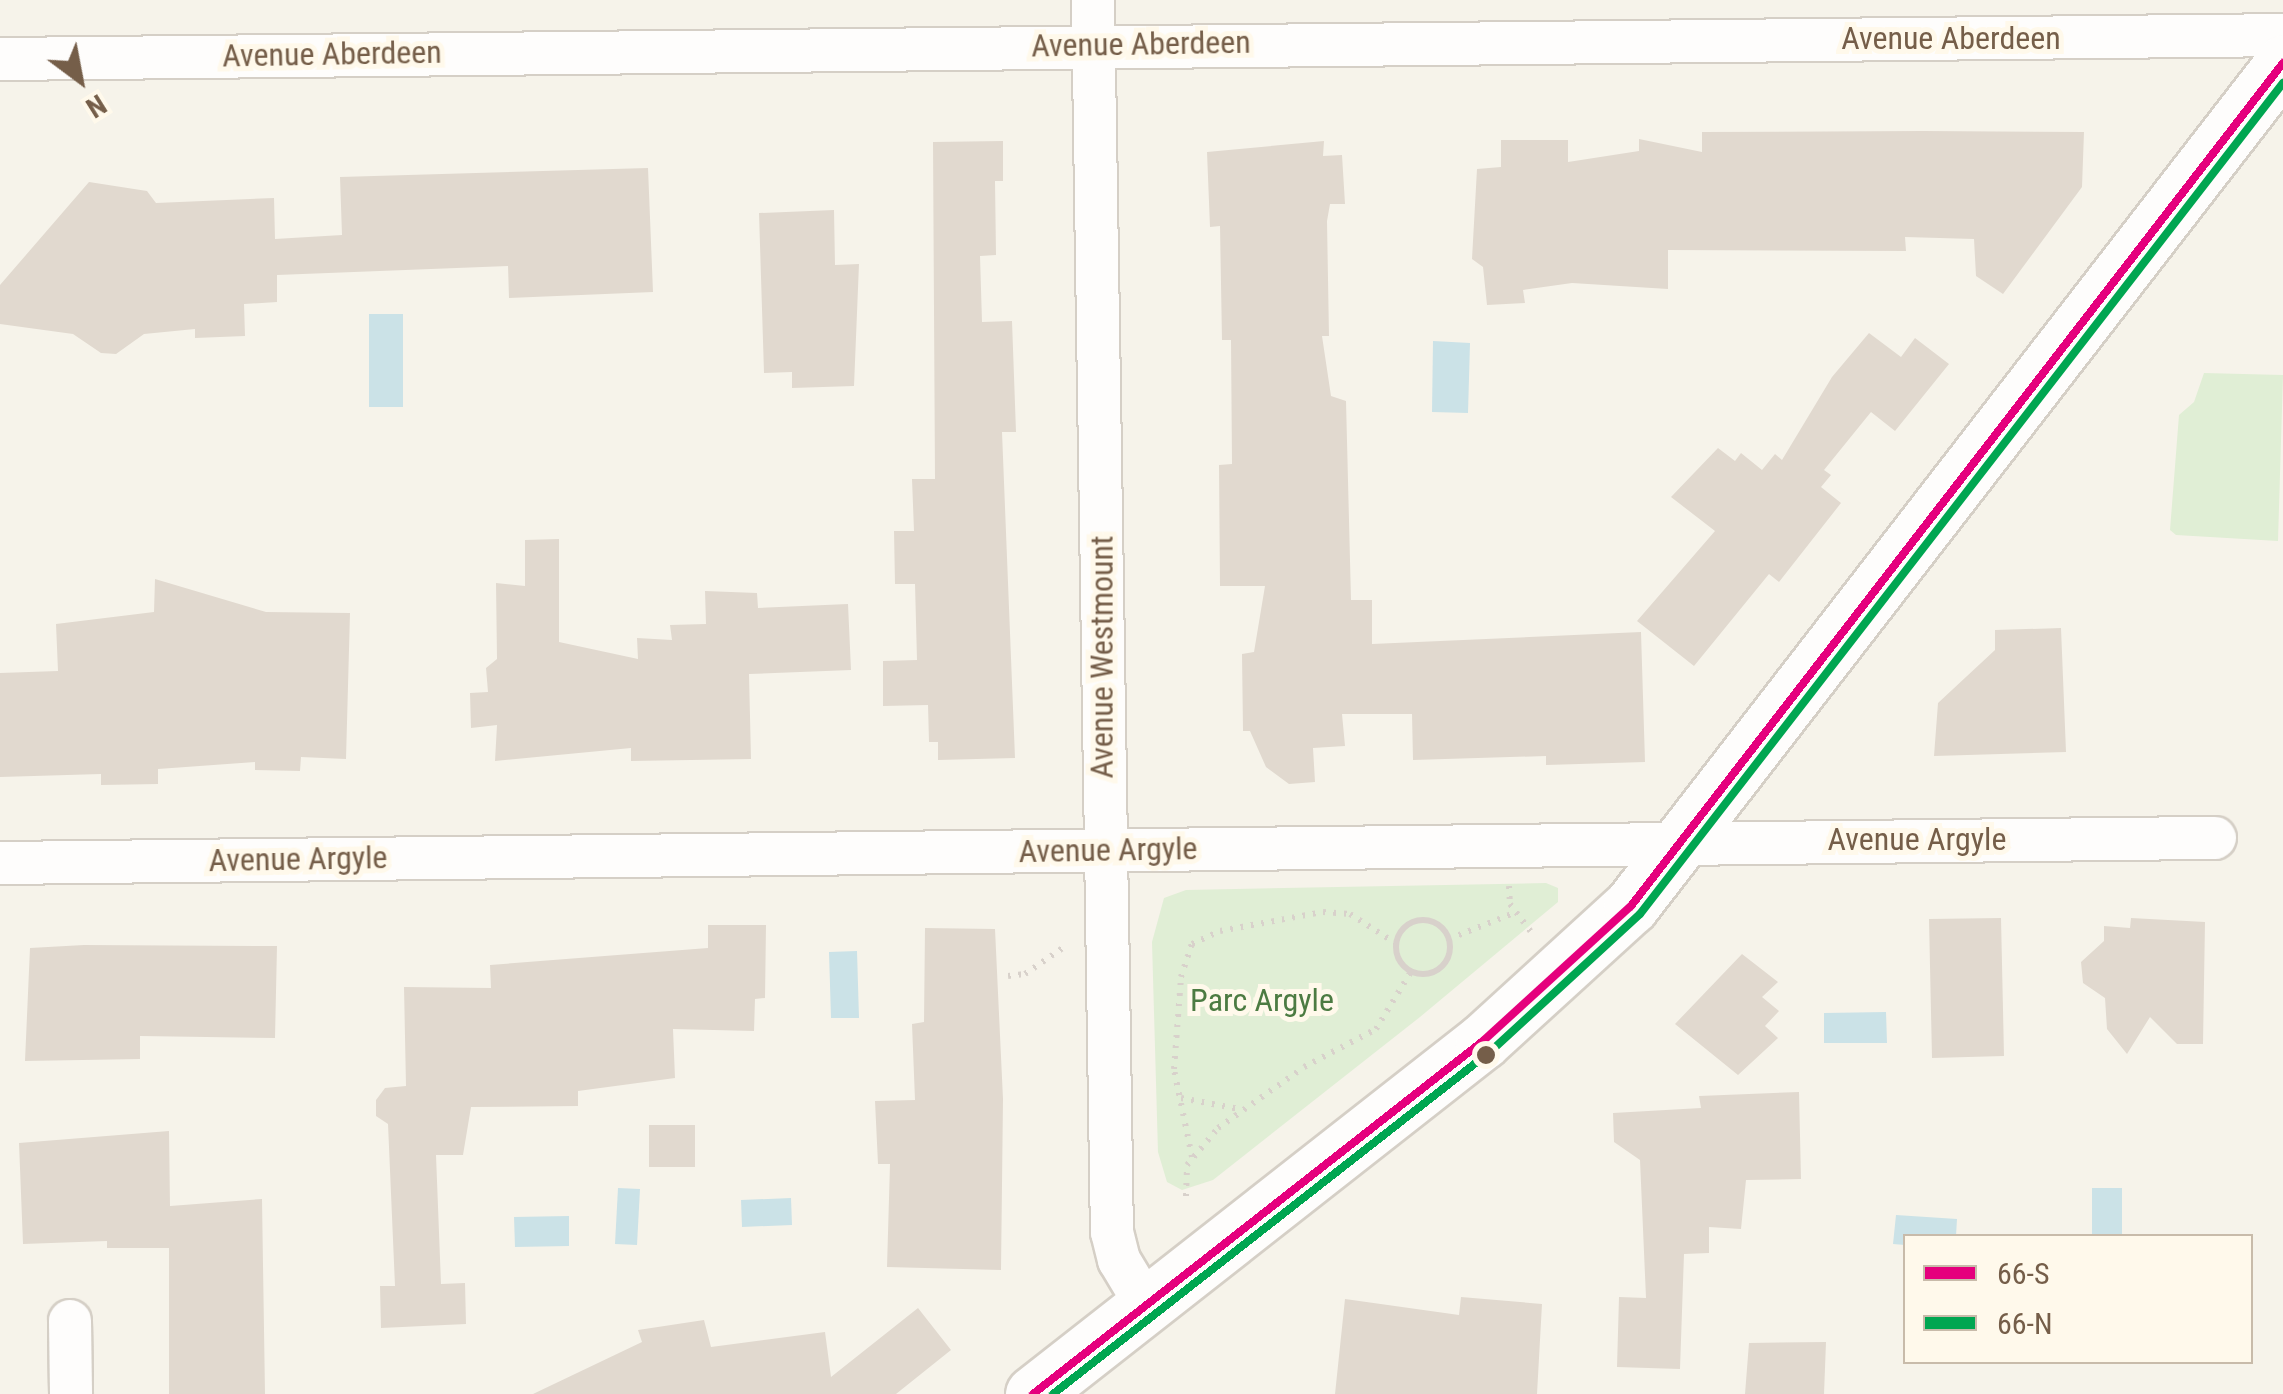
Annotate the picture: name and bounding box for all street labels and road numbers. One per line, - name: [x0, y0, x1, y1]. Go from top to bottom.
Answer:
- street label: Avenue Aberdeen: [1841, 19, 2061, 57]
- street label: Avenue Aberdeen: [1031, 23, 1251, 65]
- street label: Avenue Aberdeen: [222, 33, 442, 75]
- street label: Avenue Westmount: [1083, 535, 1121, 779]
- street label: Avenue Argyle: [1828, 820, 2006, 858]
- street label: Avenue Argyle: [1018, 829, 1198, 871]
- street label: Avenue Argyle: [208, 838, 388, 880]

